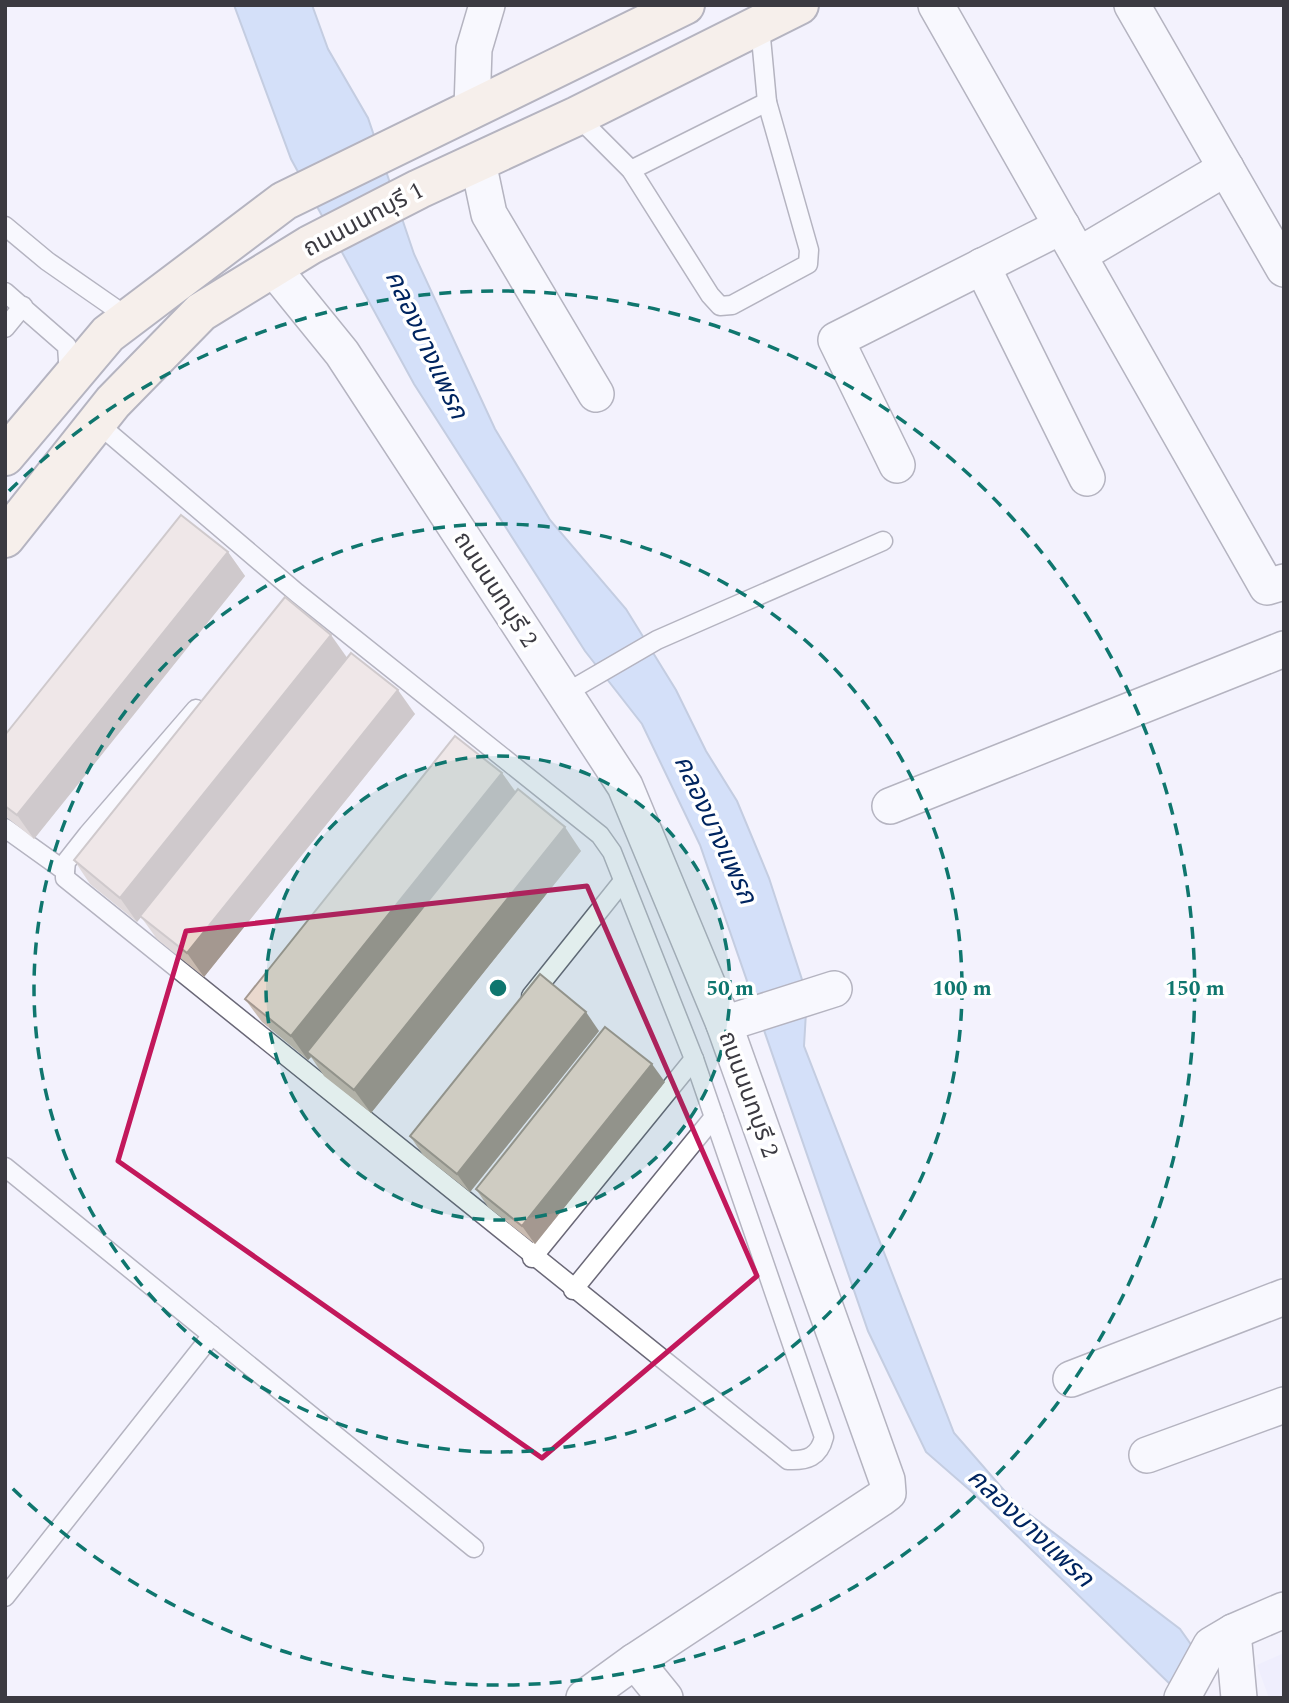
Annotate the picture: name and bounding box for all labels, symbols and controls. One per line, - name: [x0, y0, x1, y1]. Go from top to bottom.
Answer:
- street label: ถนนนนทบุรี 1: [297, 173, 430, 267]
- water label: คลองบางแพรก: [374, 263, 479, 427]
- street label: ถนนนนทบุรี 2: [444, 524, 546, 655]
- water label: คลองบางแพรก: [663, 748, 768, 912]
- text: 50 m: [706, 973, 754, 1005]
- text: 100 m: [932, 973, 992, 1005]
- text: 150 m: [1165, 973, 1225, 1005]
- centre of rings: [486, 976, 510, 1000]
- street label: ถนนนนทบุรี 2: [709, 1026, 788, 1163]
- water label: คลองบางแพรก: [958, 1458, 1104, 1598]

